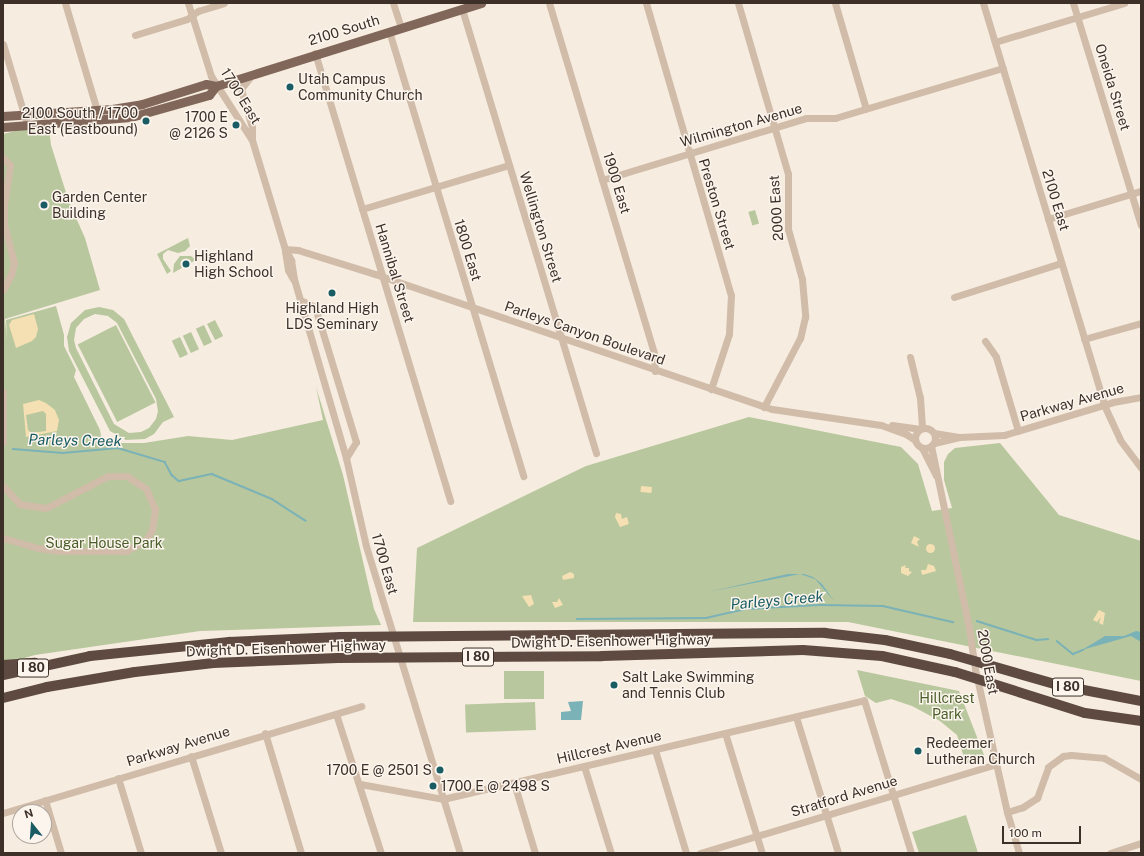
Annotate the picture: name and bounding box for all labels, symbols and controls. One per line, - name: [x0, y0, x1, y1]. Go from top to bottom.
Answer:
- street label: 2100 South: [306, 11, 382, 49]
- street label: Oneida Street: [1092, 41, 1134, 133]
- street label: 1700 East: [217, 65, 265, 127]
- place label: Utah Campus Community Church: [298, 71, 423, 104]
- marker: Utah Campus Community Church: [285, 82, 295, 92]
- street label: Wilmington Avenue: [678, 100, 804, 150]
- place label: 2100 South / 1700 East (Eastbound): [22, 105, 138, 138]
- place label: 1700 E @ 2126 S: [169, 109, 228, 142]
- marker: 2100 South / 1700 East (Eastbound): [141, 116, 151, 126]
- marker: 1700 E @ 2126 S: [231, 120, 241, 130]
- street label: 1900 East: [600, 150, 634, 216]
- street label: Preston Street: [695, 156, 739, 252]
- street label: 2100 East: [1039, 167, 1073, 233]
- street label: Wellington Street: [516, 170, 566, 284]
- street label: 2000 East: [765, 175, 787, 241]
- place label: Garden Center Building: [52, 189, 147, 222]
- marker: Garden Center Building: [39, 200, 49, 210]
- street label: 1800 East: [451, 217, 485, 283]
- street label: Hannibal Street: [372, 221, 418, 325]
- place label: Highland High School: [194, 248, 273, 280]
- marker: Highland High School: [181, 259, 191, 269]
- marker: Highland High LDS Seminary: [327, 288, 337, 298]
- street label: Parleys Canyon Boulevard: [502, 298, 668, 368]
- place label: Highland High LDS Seminary: [285, 300, 379, 332]
- street label: Parkway Avenue: [1018, 379, 1126, 425]
- water label: Parleys Creek: [28, 430, 122, 450]
- street label: 1700 East: [368, 531, 402, 597]
- park label: Sugar House Park: [45, 535, 163, 551]
- water label: Parleys Creek: [730, 587, 824, 613]
- street label: 2000 East: [974, 628, 1002, 696]
- street label: Dwight D. Eisenhower Highway: [511, 631, 711, 651]
- street label: Dwight D. Eisenhower Highway: [186, 636, 386, 660]
- road number: I 80: [462, 646, 494, 668]
- road number: I 80: [17, 657, 49, 679]
- place label: Salt Lake Swimming and Tennis Club: [622, 669, 755, 702]
- road number: I 80: [1052, 676, 1084, 698]
- marker: Salt Lake Swimming and Tennis Club: [609, 680, 619, 690]
- park label: Hillcrest Park: [919, 690, 975, 722]
- street label: Parkway Avenue: [124, 722, 232, 770]
- street label: Hillcrest Avenue: [555, 727, 663, 767]
- place label: Redeemer Lutheran Church: [926, 735, 1035, 768]
- marker: Redeemer Lutheran Church: [913, 746, 923, 756]
- place label: 1700 E @ 2501 S: [326, 762, 432, 778]
- marker: 1700 E @ 2501 S: [435, 765, 445, 775]
- street label: Stratford Avenue: [789, 772, 899, 820]
- place label: 1700 E @ 2498 S: [441, 778, 550, 794]
- marker: 1700 E @ 2498 S: [428, 781, 438, 791]
- north arrow: [12, 804, 52, 844]
- text: N: [23, 806, 35, 820]
- scale bar: [1004, 818, 1083, 844]
- text: 100 m: [1009, 826, 1042, 840]

